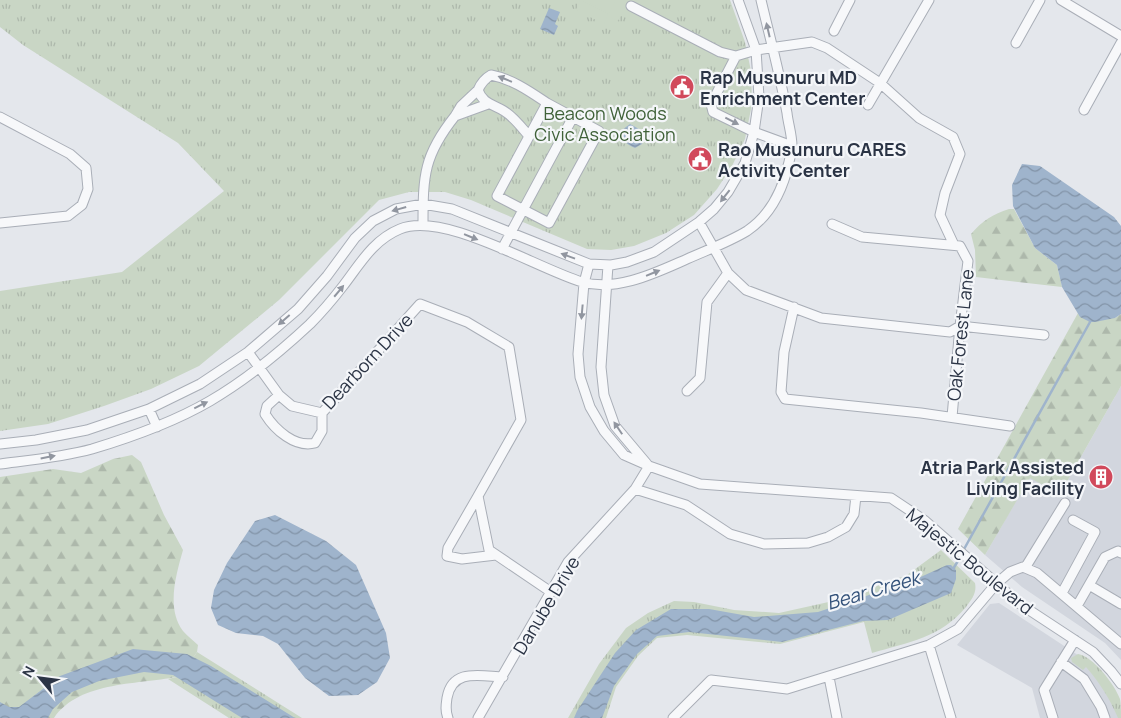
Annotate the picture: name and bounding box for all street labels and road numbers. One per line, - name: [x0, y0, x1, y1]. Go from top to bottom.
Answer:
- street label: Oak Forest Lane: [941, 268, 979, 402]
- street label: Dearborn Drive: [316, 308, 418, 414]
- street label: Majestic Boulevard: [901, 502, 1039, 620]
- street label: Danube Drive: [507, 552, 585, 658]

